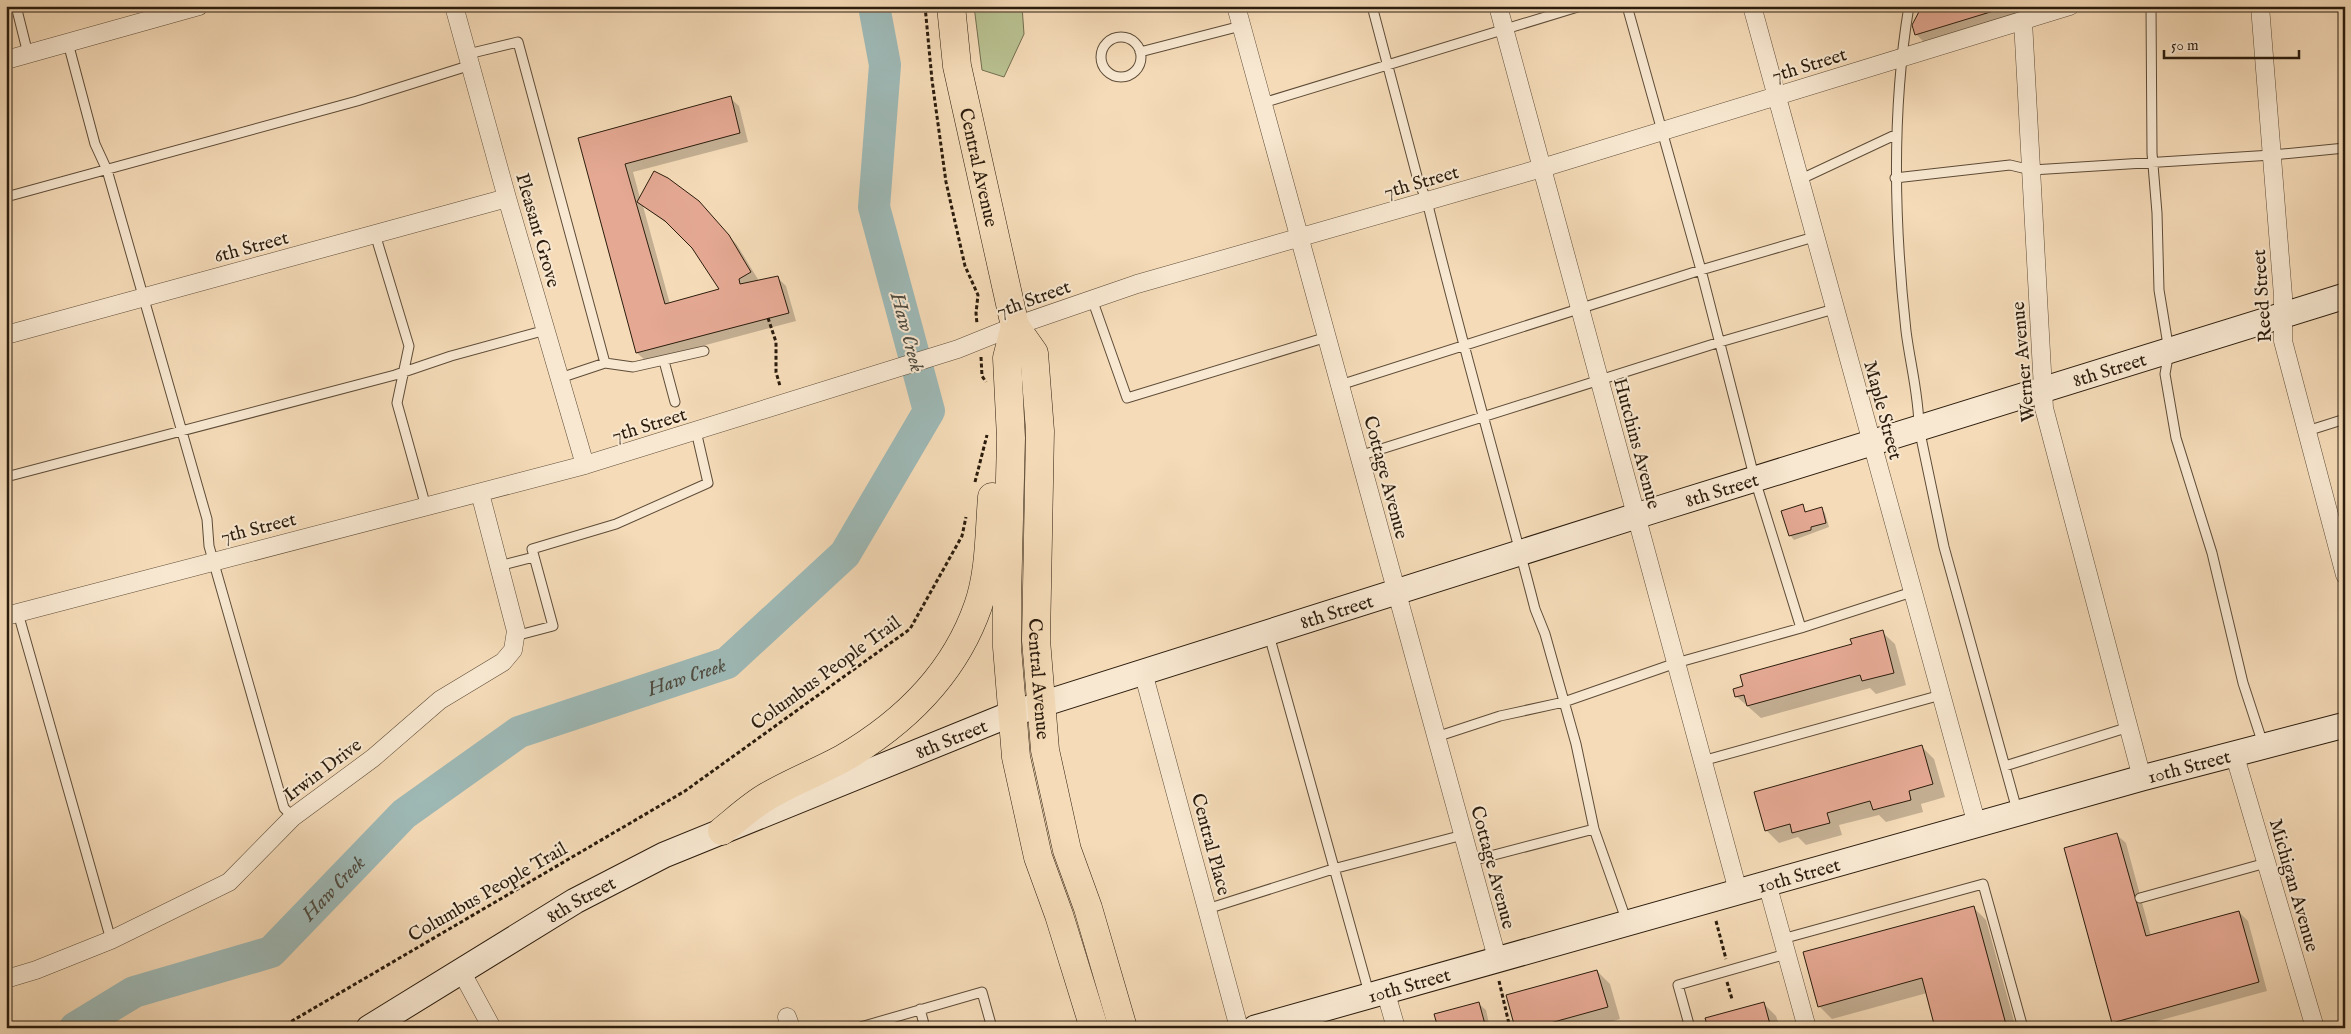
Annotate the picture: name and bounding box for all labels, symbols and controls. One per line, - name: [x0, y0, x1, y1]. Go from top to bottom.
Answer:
- scale bar: [2164, 28, 2298, 60]
- text: 50 m: [2171, 36, 2199, 55]
- street label: 7th Street: [1769, 43, 1850, 89]
- street label: Central Avenue: [953, 106, 1003, 230]
- street label: 7th Street: [1381, 161, 1462, 205]
- street label: Pleasant Grove: [509, 171, 565, 291]
- street label: 6th Street: [212, 226, 292, 269]
- street label: Reed Street: [2248, 248, 2278, 343]
- street label: 7th Street: [993, 275, 1074, 324]
- water label: Haw Creek: [884, 289, 929, 375]
- street label: Werner Avenue: [2007, 300, 2041, 423]
- street label: 8th Street: [2070, 348, 2150, 394]
- street label: Maple Street: [1857, 358, 1907, 463]
- street label: Hutchins Avenue: [1607, 375, 1665, 512]
- street label: 7th Street: [609, 403, 690, 449]
- street label: Cottage Avenue: [1357, 413, 1413, 542]
- street label: 8th Street: [1683, 468, 1762, 514]
- street label: 7th Street: [218, 508, 299, 550]
- street label: 8th Street: [1297, 590, 1377, 636]
- street label: Columbus People Trail: [746, 611, 907, 736]
- street label: Central Avenue: [1022, 618, 1054, 741]
- water label: Haw Creek: [643, 653, 729, 703]
- street label: 8th Street: [912, 715, 992, 766]
- street label: Irwin Drive: [280, 733, 367, 808]
- street label: 10th Street: [2146, 745, 2234, 790]
- street label: Central Place: [1185, 791, 1235, 898]
- street label: Cottage Avenue: [1464, 803, 1520, 932]
- street label: Michigan Avenue: [2263, 816, 2324, 955]
- street label: Columbus People Trail: [404, 837, 573, 948]
- water label: Haw Creek: [296, 851, 371, 928]
- street label: 10th Street: [1755, 854, 1844, 900]
- street label: 8th Street: [543, 872, 621, 930]
- street label: 10th Street: [1366, 963, 1454, 1010]

